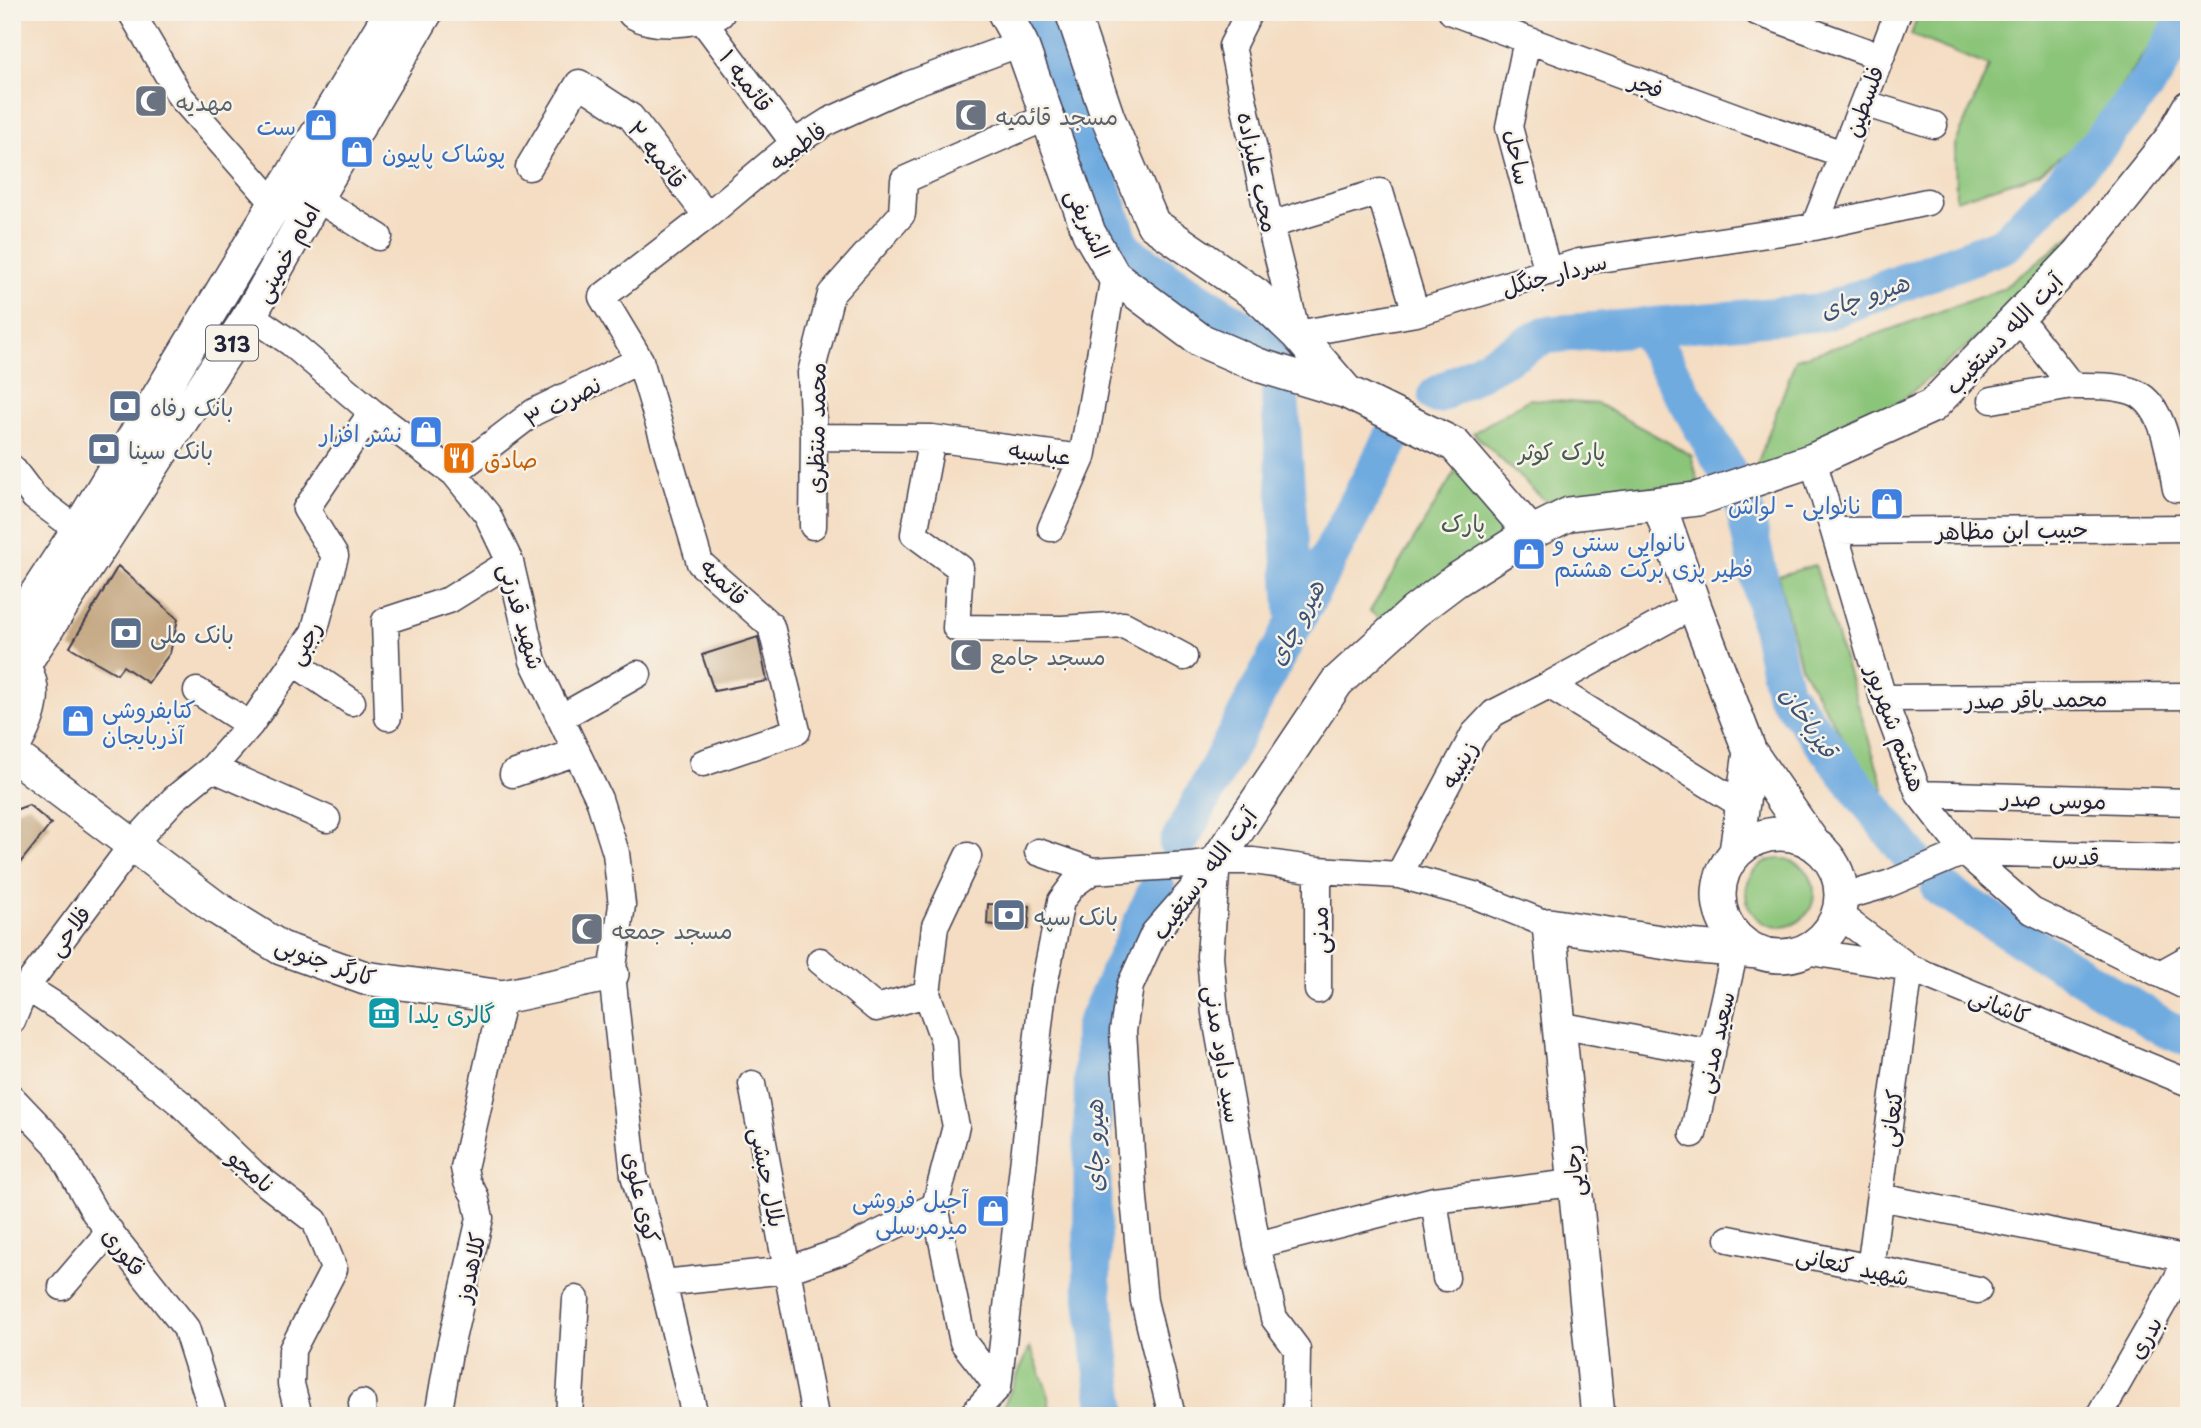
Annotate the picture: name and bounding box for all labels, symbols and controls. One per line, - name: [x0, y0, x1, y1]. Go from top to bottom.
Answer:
- street label: قائمیه ۱: [712, 41, 782, 119]
- street label: فلسطین: [1834, 60, 1892, 142]
- street label: فجر: [1623, 61, 1669, 106]
- mosque icon: مهدیه: [132, 82, 170, 120]
- place label: مهدیه: [176, 84, 233, 119]
- mosque icon: مسجد قائمیه: [952, 96, 990, 134]
- place label: مسجد قائمیه: [996, 98, 1118, 133]
- shop icon: ست: [302, 106, 340, 144]
- place label: ست: [256, 108, 296, 143]
- street label: محب علیزاده: [1229, 108, 1289, 236]
- street label: قائمیه ۲: [620, 112, 696, 196]
- street label: فاطمیه: [761, 112, 833, 178]
- street label: ساحل: [1496, 126, 1542, 188]
- shop icon: پوشاک پاپیون: [338, 133, 376, 171]
- place label: پوشاک پاپیون: [382, 135, 505, 170]
- street label: الشریفی: [1058, 182, 1120, 264]
- street label: امام خمینی: [244, 196, 330, 309]
- street label: سردار جنگل: [1497, 242, 1611, 304]
- water label: هیرو چای: [1814, 263, 1914, 327]
- street label: آیت الله دستغیب: [1936, 263, 2071, 402]
- road number: 313: [206, 326, 258, 360]
- street label: محمد منتظری: [796, 362, 834, 494]
- street label: نصرت ۳: [517, 366, 607, 436]
- bank icon: بانک رفاه: [106, 387, 144, 425]
- place label: بانک رفاه: [150, 389, 233, 424]
- shop icon: نشر افزار: [407, 413, 445, 451]
- place label: نشر افزار: [318, 415, 402, 450]
- bank icon: بانک سینا: [85, 430, 123, 468]
- street label: عباسیه: [1007, 431, 1073, 473]
- place label: بانک سینا: [128, 432, 213, 467]
- park label: پارک کوثر: [1516, 433, 1606, 468]
- restaurant icon: صادق: [440, 439, 478, 477]
- place label: صادق: [484, 441, 538, 476]
- shop icon: نانوایی - لواش: [1868, 485, 1906, 523]
- place label: نانوایی - لواش: [1728, 487, 1862, 522]
- park label: پارک: [1441, 505, 1485, 540]
- street label: حبیب ابن مظاهر: [1933, 510, 2089, 548]
- place label: نانوایی سنتی و فطیر پزی برکت هشتم: [1552, 524, 1753, 587]
- shop icon: نانوایی سنتی و فطیر پزی برکت هشتم: [1510, 535, 1548, 573]
- street label: قائمیه: [693, 549, 757, 613]
- street label: شهید قدرتی: [491, 559, 555, 673]
- water label: هیرو چای: [1257, 572, 1333, 671]
- street label: رجبی: [277, 613, 329, 671]
- bank icon: بانک ملی: [107, 614, 145, 652]
- place label: بانک ملی: [150, 616, 234, 651]
- mosque icon: مسجد جامع: [947, 636, 985, 674]
- place label: مسجد جامع: [990, 638, 1106, 674]
- street label: هشتم شهریور: [1855, 658, 1936, 797]
- water label: قیزباخان: [1773, 678, 1848, 766]
- street label: محمد باقر صدر: [1962, 679, 2108, 717]
- place label: کتابفروشی آذربایجان: [102, 691, 196, 752]
- shop icon: کتابفروشی آذربایجان: [59, 702, 97, 740]
- street label: زینبیه: [1431, 734, 1485, 794]
- street label: موسی صدر: [1999, 779, 2107, 817]
- street label: آیت الله دستغیب: [1142, 798, 1265, 947]
- street label: قدس: [2052, 837, 2100, 873]
- bank icon: بانک سپه: [990, 896, 1028, 934]
- street label: فلاحی: [37, 897, 99, 963]
- place label: بانک سپه: [1034, 898, 1118, 933]
- street label: مدنی: [1301, 906, 1336, 954]
- mosque icon: مسجد جمعه: [568, 910, 606, 948]
- place label: مسجد جمعه: [612, 912, 733, 947]
- street label: کارگر جنوبی: [271, 926, 381, 994]
- street label: کاشانی: [1964, 977, 2036, 1033]
- street label: سید داود مدنی: [1196, 983, 1252, 1125]
- street label: سعید مدنی: [1685, 987, 1743, 1097]
- museum icon: گالری یلدا: [365, 994, 403, 1032]
- place label: گالری یلدا: [408, 996, 495, 1031]
- street label: کنعانی: [1869, 1087, 1911, 1149]
- water label: هیرو چای: [1075, 1099, 1111, 1192]
- street label: بلال حبشی: [742, 1124, 796, 1230]
- street label: نامجو: [219, 1138, 283, 1200]
- street label: رجایی: [1552, 1143, 1592, 1199]
- street label: کوی علوی: [616, 1148, 670, 1246]
- place label: آجیل فروشی میرمرسلی: [852, 1181, 969, 1242]
- shop icon: آجیل فروشی میرمرسلی: [974, 1192, 1012, 1230]
- street label: فکوری: [94, 1219, 156, 1283]
- street label: کلاهدوز: [444, 1229, 494, 1307]
- street label: شهید کنعانی: [1793, 1236, 1913, 1294]
- street label: بدری: [2118, 1309, 2170, 1365]

